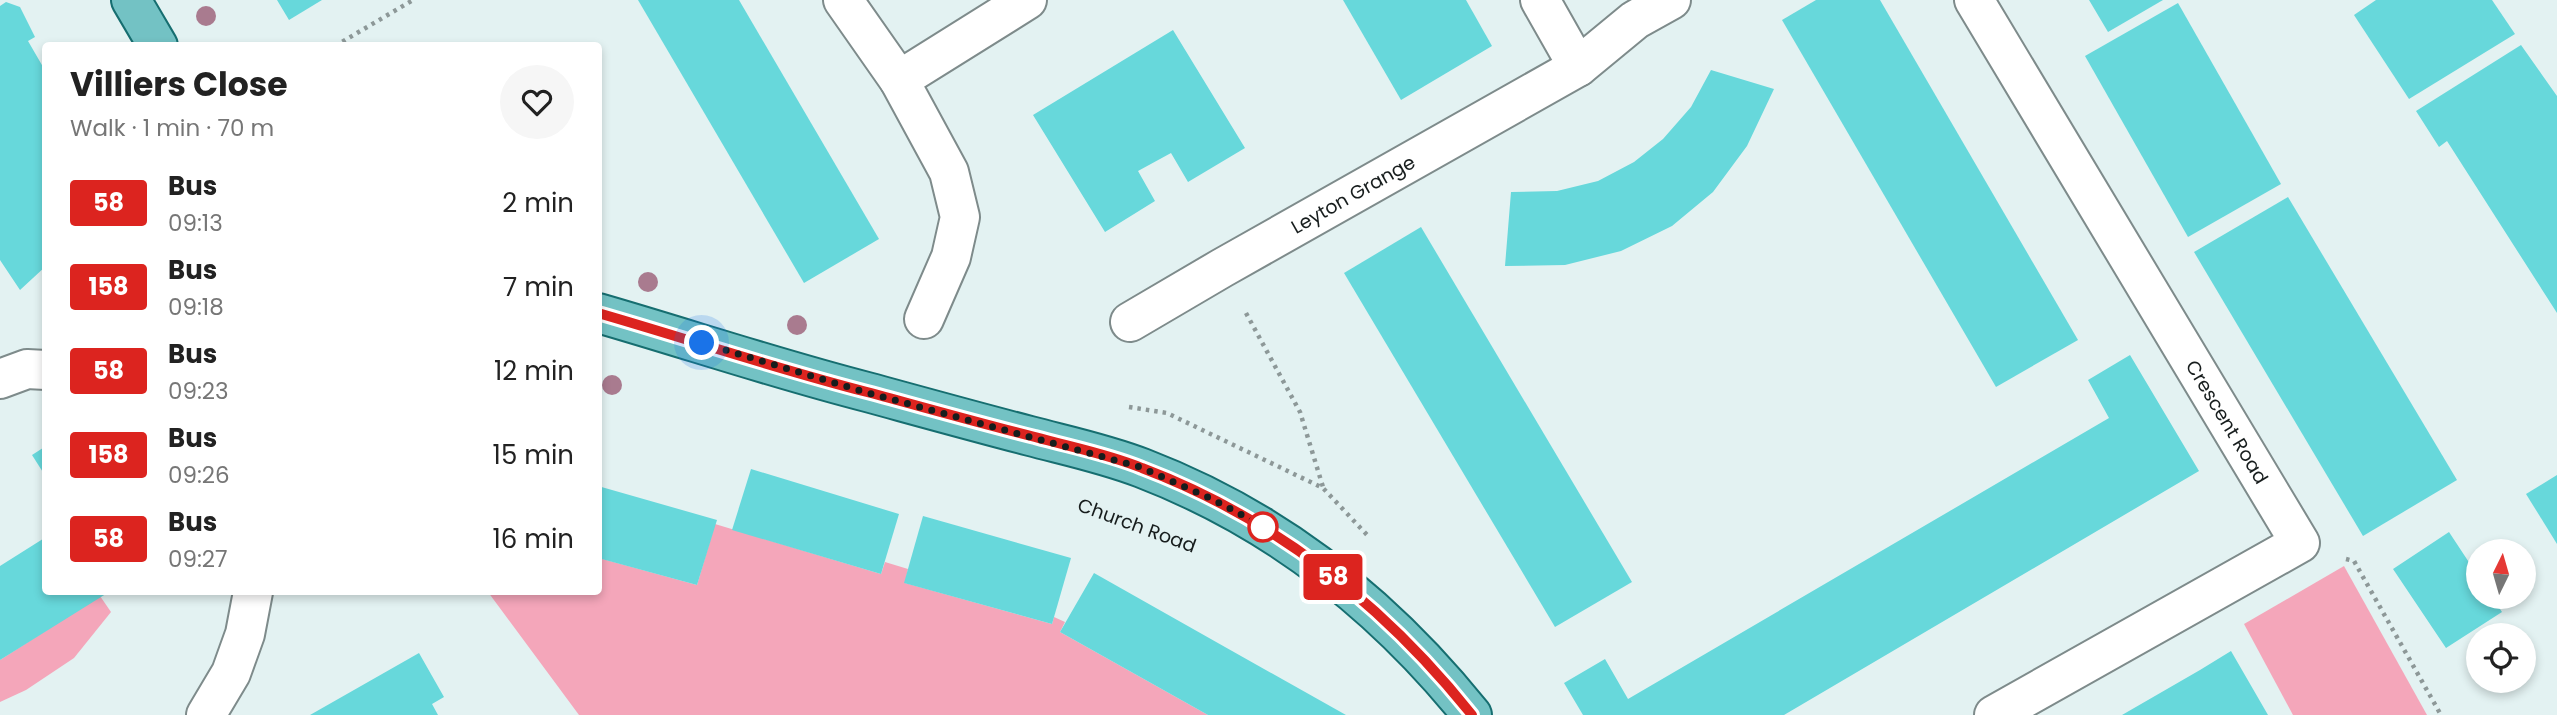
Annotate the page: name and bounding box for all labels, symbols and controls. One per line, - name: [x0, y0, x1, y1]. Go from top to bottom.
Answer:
- text: Villiers Close: [70, 61, 288, 108]
- button: heart: [500, 65, 574, 139]
- text: Walk · 1 min · 70 m: [70, 112, 274, 144]
- street label: Leyton Grange: [1286, 149, 1420, 240]
- text: Bus: [168, 168, 217, 204]
- text: 2 min: [502, 185, 574, 221]
- text: 58: [93, 186, 124, 219]
- text: 09:13: [168, 207, 223, 239]
- text: Bus: [168, 252, 217, 288]
- text: 7 min: [503, 269, 574, 305]
- text: 158: [88, 270, 129, 303]
- text: 09:18: [168, 291, 224, 323]
- your location: [684, 325, 719, 360]
- text: Bus: [168, 336, 217, 372]
- text: 12 min: [494, 353, 574, 389]
- text: 58: [93, 354, 124, 387]
- street label: Crescent Road: [2179, 355, 2275, 489]
- text: 09:23: [168, 375, 229, 407]
- text: Bus: [168, 420, 217, 456]
- text: 15 min: [493, 437, 574, 473]
- text: 158: [88, 438, 129, 471]
- text: 09:26: [168, 459, 230, 491]
- street label: Church Road: [1074, 492, 1200, 559]
- text: Bus: [168, 504, 217, 540]
- unlabelled marker: [1248, 512, 1278, 542]
- text: 16 min: [492, 521, 574, 557]
- text: 58: [93, 522, 124, 555]
- north arrow: [2466, 539, 2536, 609]
- map controls: [2466, 539, 2536, 693]
- text: 09:27: [168, 543, 228, 575]
- line badge: 58: [1302, 554, 1364, 600]
- text: 58: [1317, 560, 1349, 593]
- button: locate: [2466, 623, 2536, 693]

